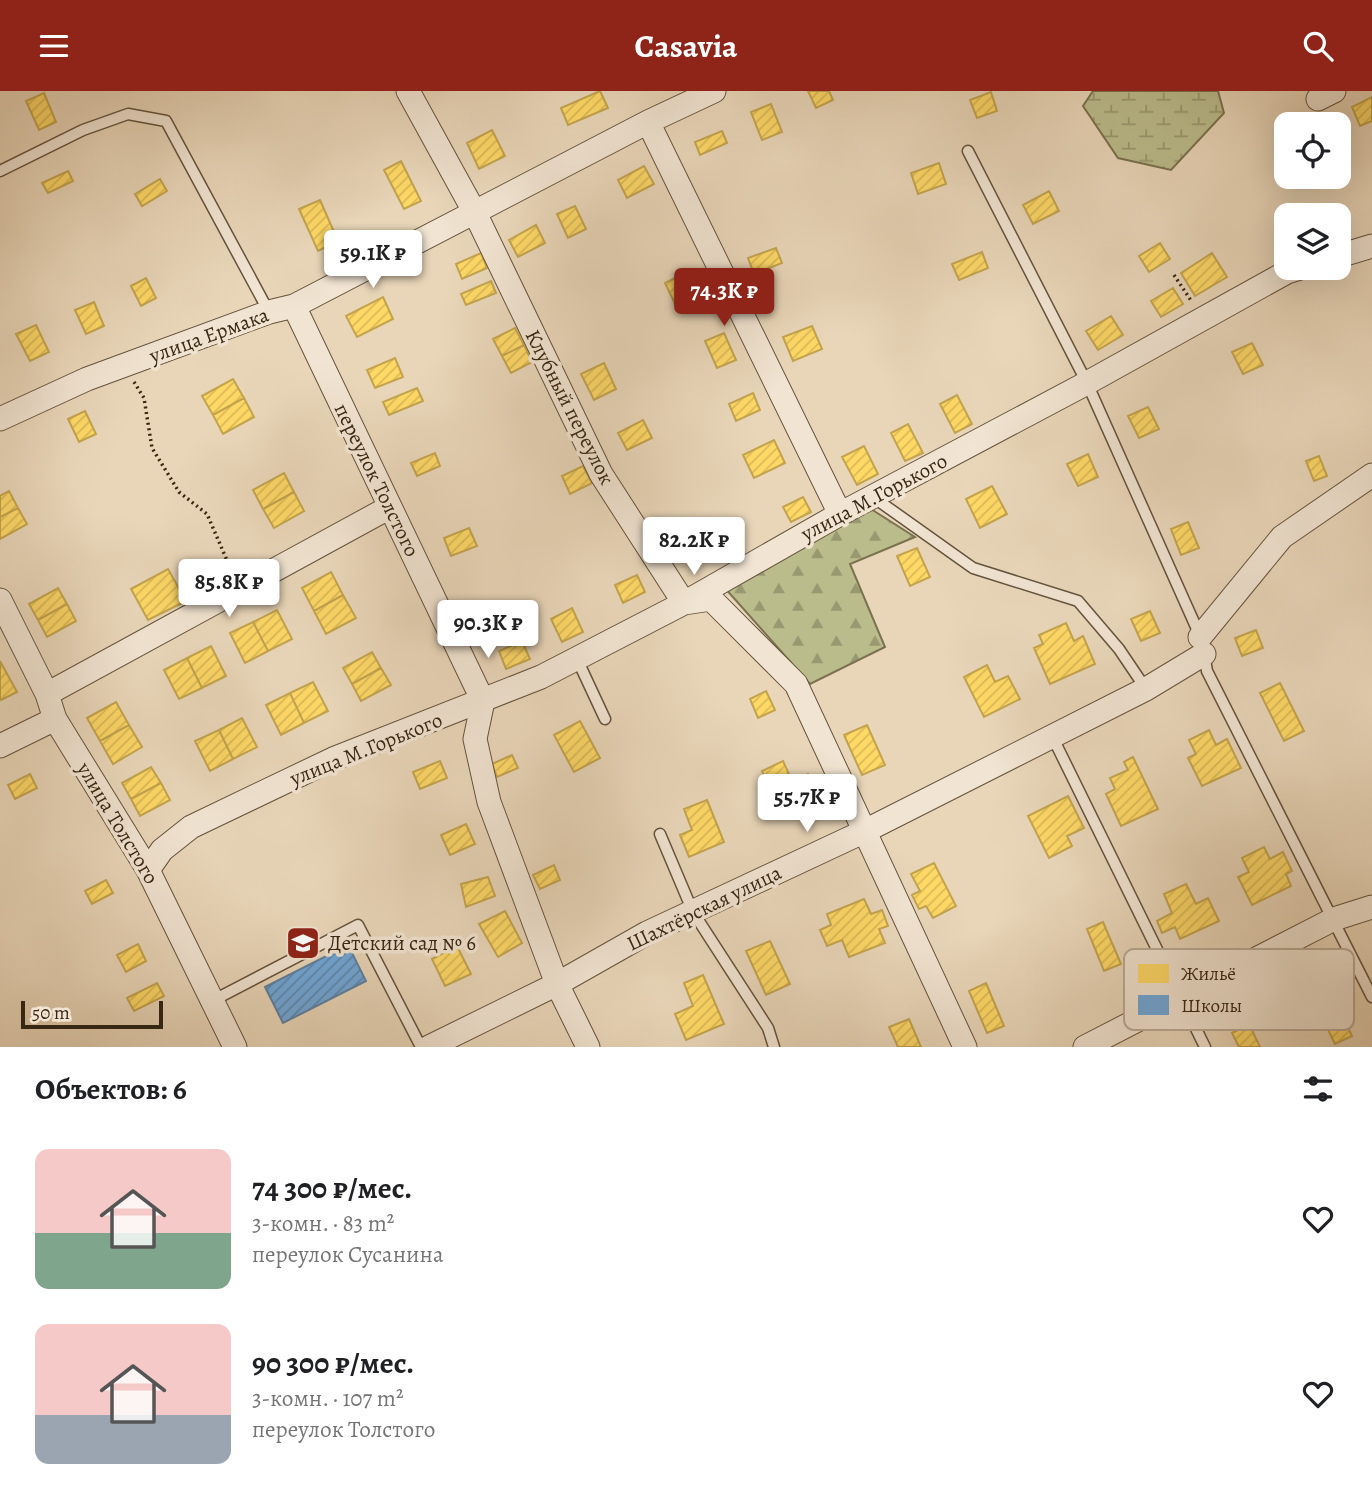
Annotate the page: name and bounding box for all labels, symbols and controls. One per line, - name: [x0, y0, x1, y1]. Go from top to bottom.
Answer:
- text: Casavia: [635, 24, 737, 68]
- icon: menu: [35, 27, 73, 65]
- icon: search: [1299, 27, 1337, 65]
- map controls: [1274, 112, 1351, 280]
- button: locate: [1274, 112, 1351, 189]
- button: layers: [1274, 203, 1351, 280]
- pin: 59.1K ₽: [308, 231, 438, 290]
- text: 59.1K ₽: [340, 237, 406, 268]
- pin: 74.3K ₽: [659, 268, 789, 328]
- text: 74.3K ₽: [690, 275, 758, 306]
- street label: улица Ермака: [144, 300, 273, 370]
- street label: Клубный переулок: [519, 325, 621, 489]
- street label: переулок Толстого: [328, 399, 426, 561]
- street label: улица М.Горького: [795, 447, 952, 548]
- pin: 82.2K ₽: [629, 517, 759, 577]
- text: 82.2K ₽: [659, 524, 729, 555]
- pin: 85.8K ₽: [164, 559, 294, 619]
- text: 85.8K ₽: [194, 566, 264, 597]
- pin: 90.3K ₽: [423, 601, 553, 660]
- text: 90.3K ₽: [453, 607, 523, 638]
- street label: улица М.Горького: [285, 706, 446, 793]
- street label: улица Толстого: [70, 756, 165, 889]
- pin: 55.7K ₽: [742, 775, 872, 834]
- text: 55.7K ₽: [774, 781, 840, 812]
- street label: Шахтёрская улица: [622, 858, 786, 958]
- school or university icon: Детский сад № 6: [284, 924, 322, 962]
- place label: Детский сад № 6: [328, 929, 476, 957]
- legend: [1124, 949, 1354, 1030]
- text: Жильё: [1181, 961, 1236, 987]
- text: Школы: [1181, 993, 1242, 1019]
- scale bar: [21, 998, 163, 1030]
- text: 50 m: [32, 1000, 70, 1026]
- text: Объектов: 6: [35, 1069, 187, 1109]
- icon: filters: [1299, 1070, 1337, 1108]
- text: 74 300 ₽/мес.: [252, 1168, 412, 1208]
- icon: home: [91, 1177, 175, 1261]
- icon: heart: [1299, 1200, 1337, 1238]
- text: 3-комн. · 83 m²: [252, 1208, 394, 1239]
- text: переулок Сусанина: [252, 1239, 444, 1270]
- text: 90 300 ₽/мес.: [252, 1343, 414, 1383]
- icon: home: [91, 1352, 175, 1436]
- icon: heart: [1299, 1375, 1337, 1413]
- text: 3-комн. · 107 m²: [252, 1383, 403, 1414]
- text: переулок Толстого: [252, 1414, 435, 1445]

